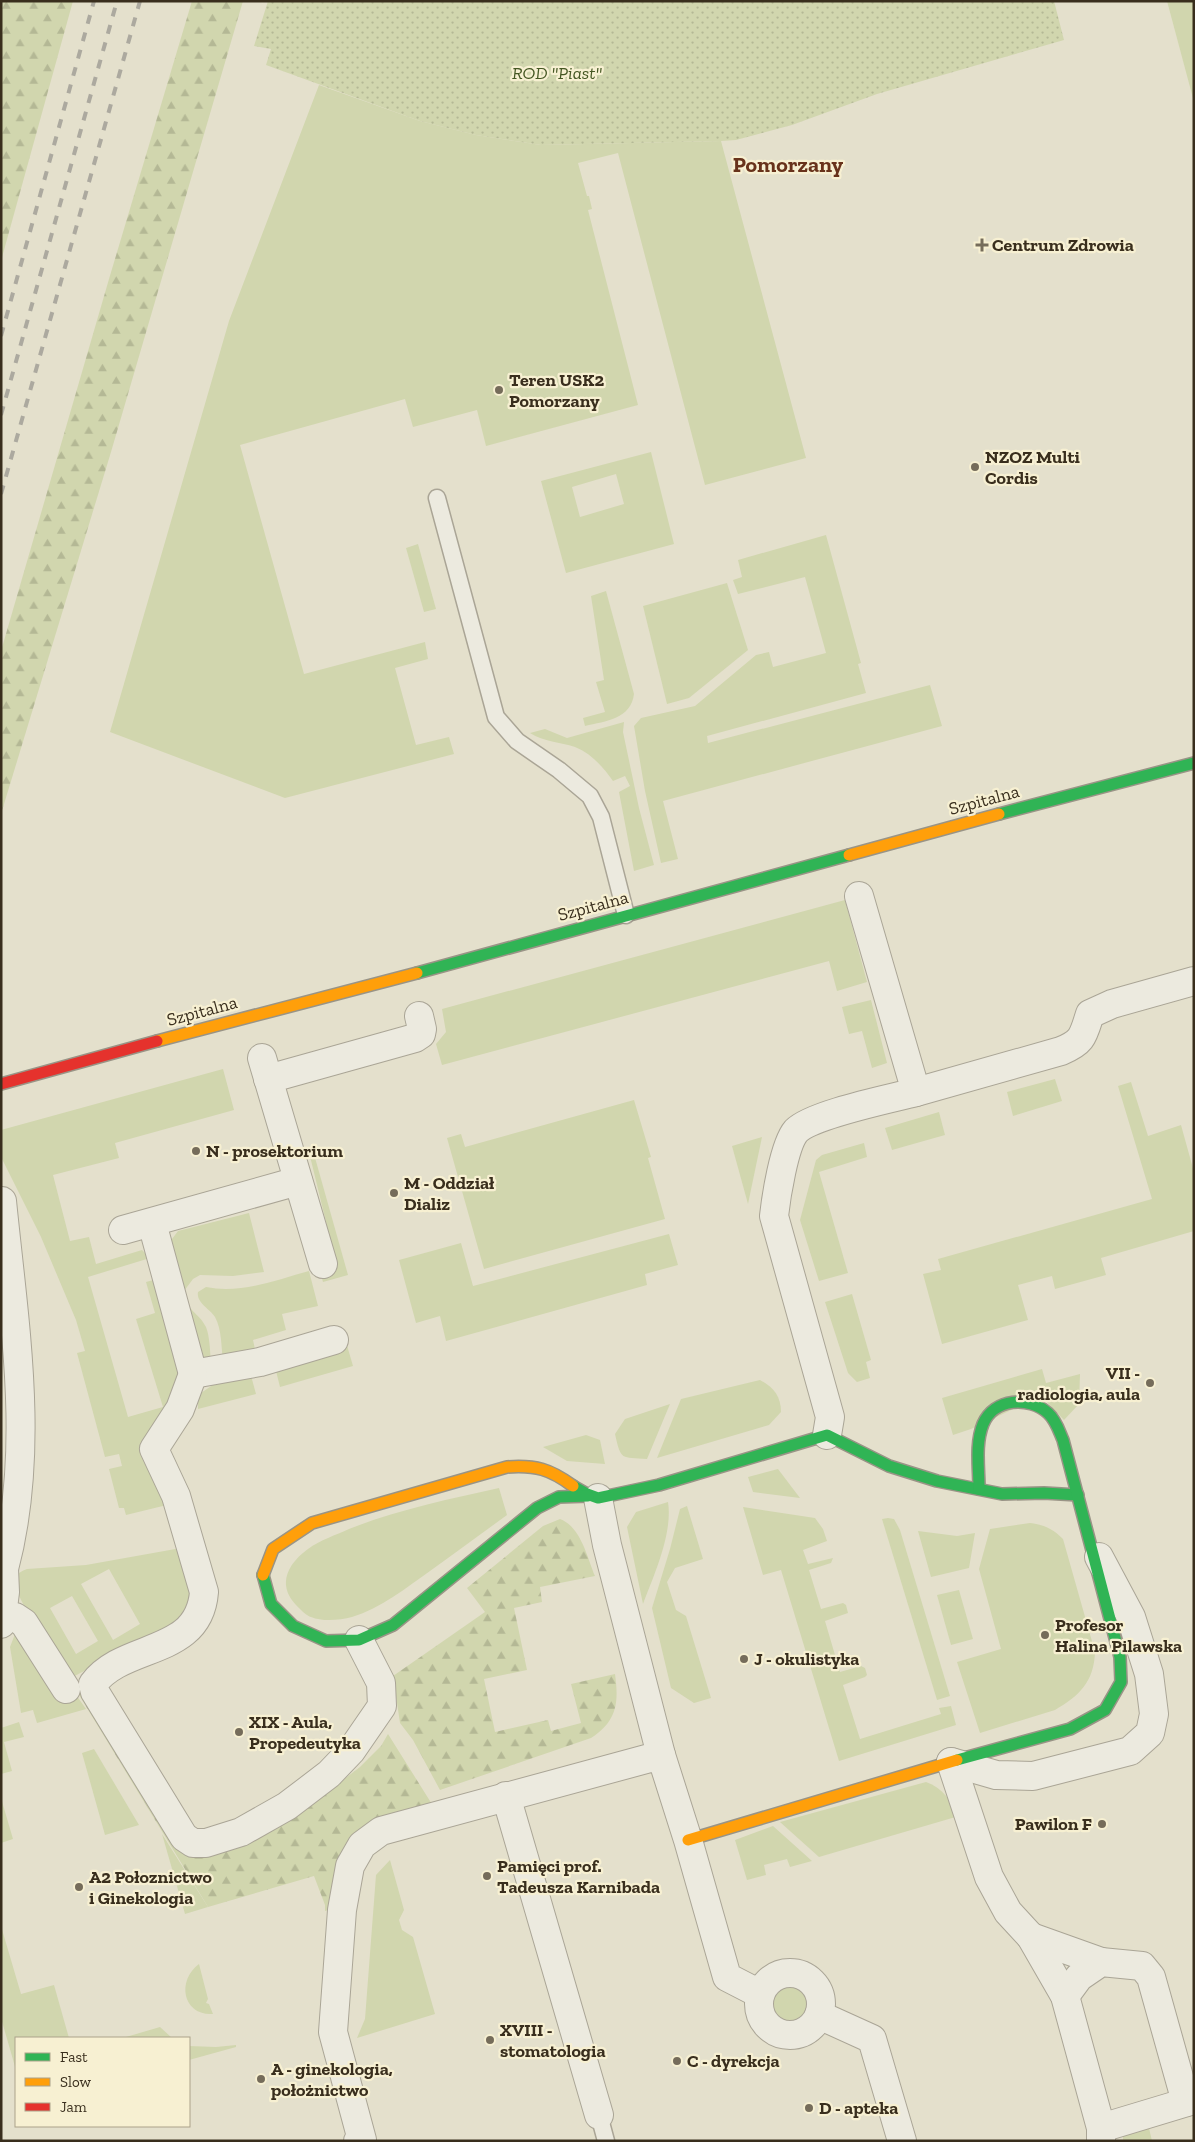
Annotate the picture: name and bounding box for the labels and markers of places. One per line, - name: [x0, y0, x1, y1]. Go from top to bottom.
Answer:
- place label: Centrum Zdrowia: [992, 234, 1134, 256]
- marker: Centrum Zdrowia: [976, 239, 988, 251]
- place label: Teren USK2 Pomorzany: [509, 369, 604, 412]
- marker: Teren USK2 Pomorzany: [493, 384, 505, 396]
- place label: NZOZ Multi Cordis: [985, 446, 1081, 489]
- marker: NZOZ Multi Cordis: [969, 461, 981, 473]
- place label: N - prosektorium: [206, 1140, 343, 1162]
- marker: N - prosektorium: [190, 1145, 202, 1157]
- place label: M - Oddział Dializ: [404, 1172, 495, 1215]
- marker: M - Oddział Dializ: [388, 1187, 400, 1199]
- place label: VII - radiologia, aula: [1017, 1362, 1140, 1405]
- marker: VII - radiologia, aula: [1144, 1377, 1156, 1389]
- place label: Profesor Halina Pilawska: [1055, 1614, 1182, 1657]
- marker: Profesor Halina Pilawska: [1039, 1629, 1051, 1641]
- place label: J - okulistyka: [754, 1648, 859, 1670]
- marker: J - okulistyka: [738, 1653, 750, 1665]
- place label: XIX - Aula, Propedeutyka: [249, 1711, 361, 1754]
- marker: XIX - Aula, Propedeutyka: [233, 1726, 245, 1738]
- place label: Pawilon F: [1015, 1813, 1092, 1835]
- marker: Pawilon F: [1096, 1818, 1108, 1830]
- place label: Pamięci prof. Tadeusza Karnibada: [497, 1855, 660, 1898]
- place label: A2 Połoznictwo i Ginekologia: [89, 1866, 213, 1909]
- marker: Pamięci prof. Tadeusza Karnibada: [481, 1870, 493, 1882]
- marker: A2 Połoznictwo i Ginekologia: [73, 1881, 85, 1893]
- place label: XVIII - stomatologia: [500, 2019, 606, 2062]
- marker: XVIII - stomatologia: [484, 2034, 496, 2046]
- place label: C - dyrekcja: [687, 2050, 780, 2072]
- marker: C - dyrekcja: [671, 2055, 683, 2067]
- place label: A - ginekologia, położnictwo: [271, 2058, 393, 2101]
- marker: A - ginekologia, położnictwo: [255, 2073, 267, 2085]
- place label: D - apteka: [819, 2097, 898, 2119]
- marker: D - apteka: [803, 2102, 815, 2114]

